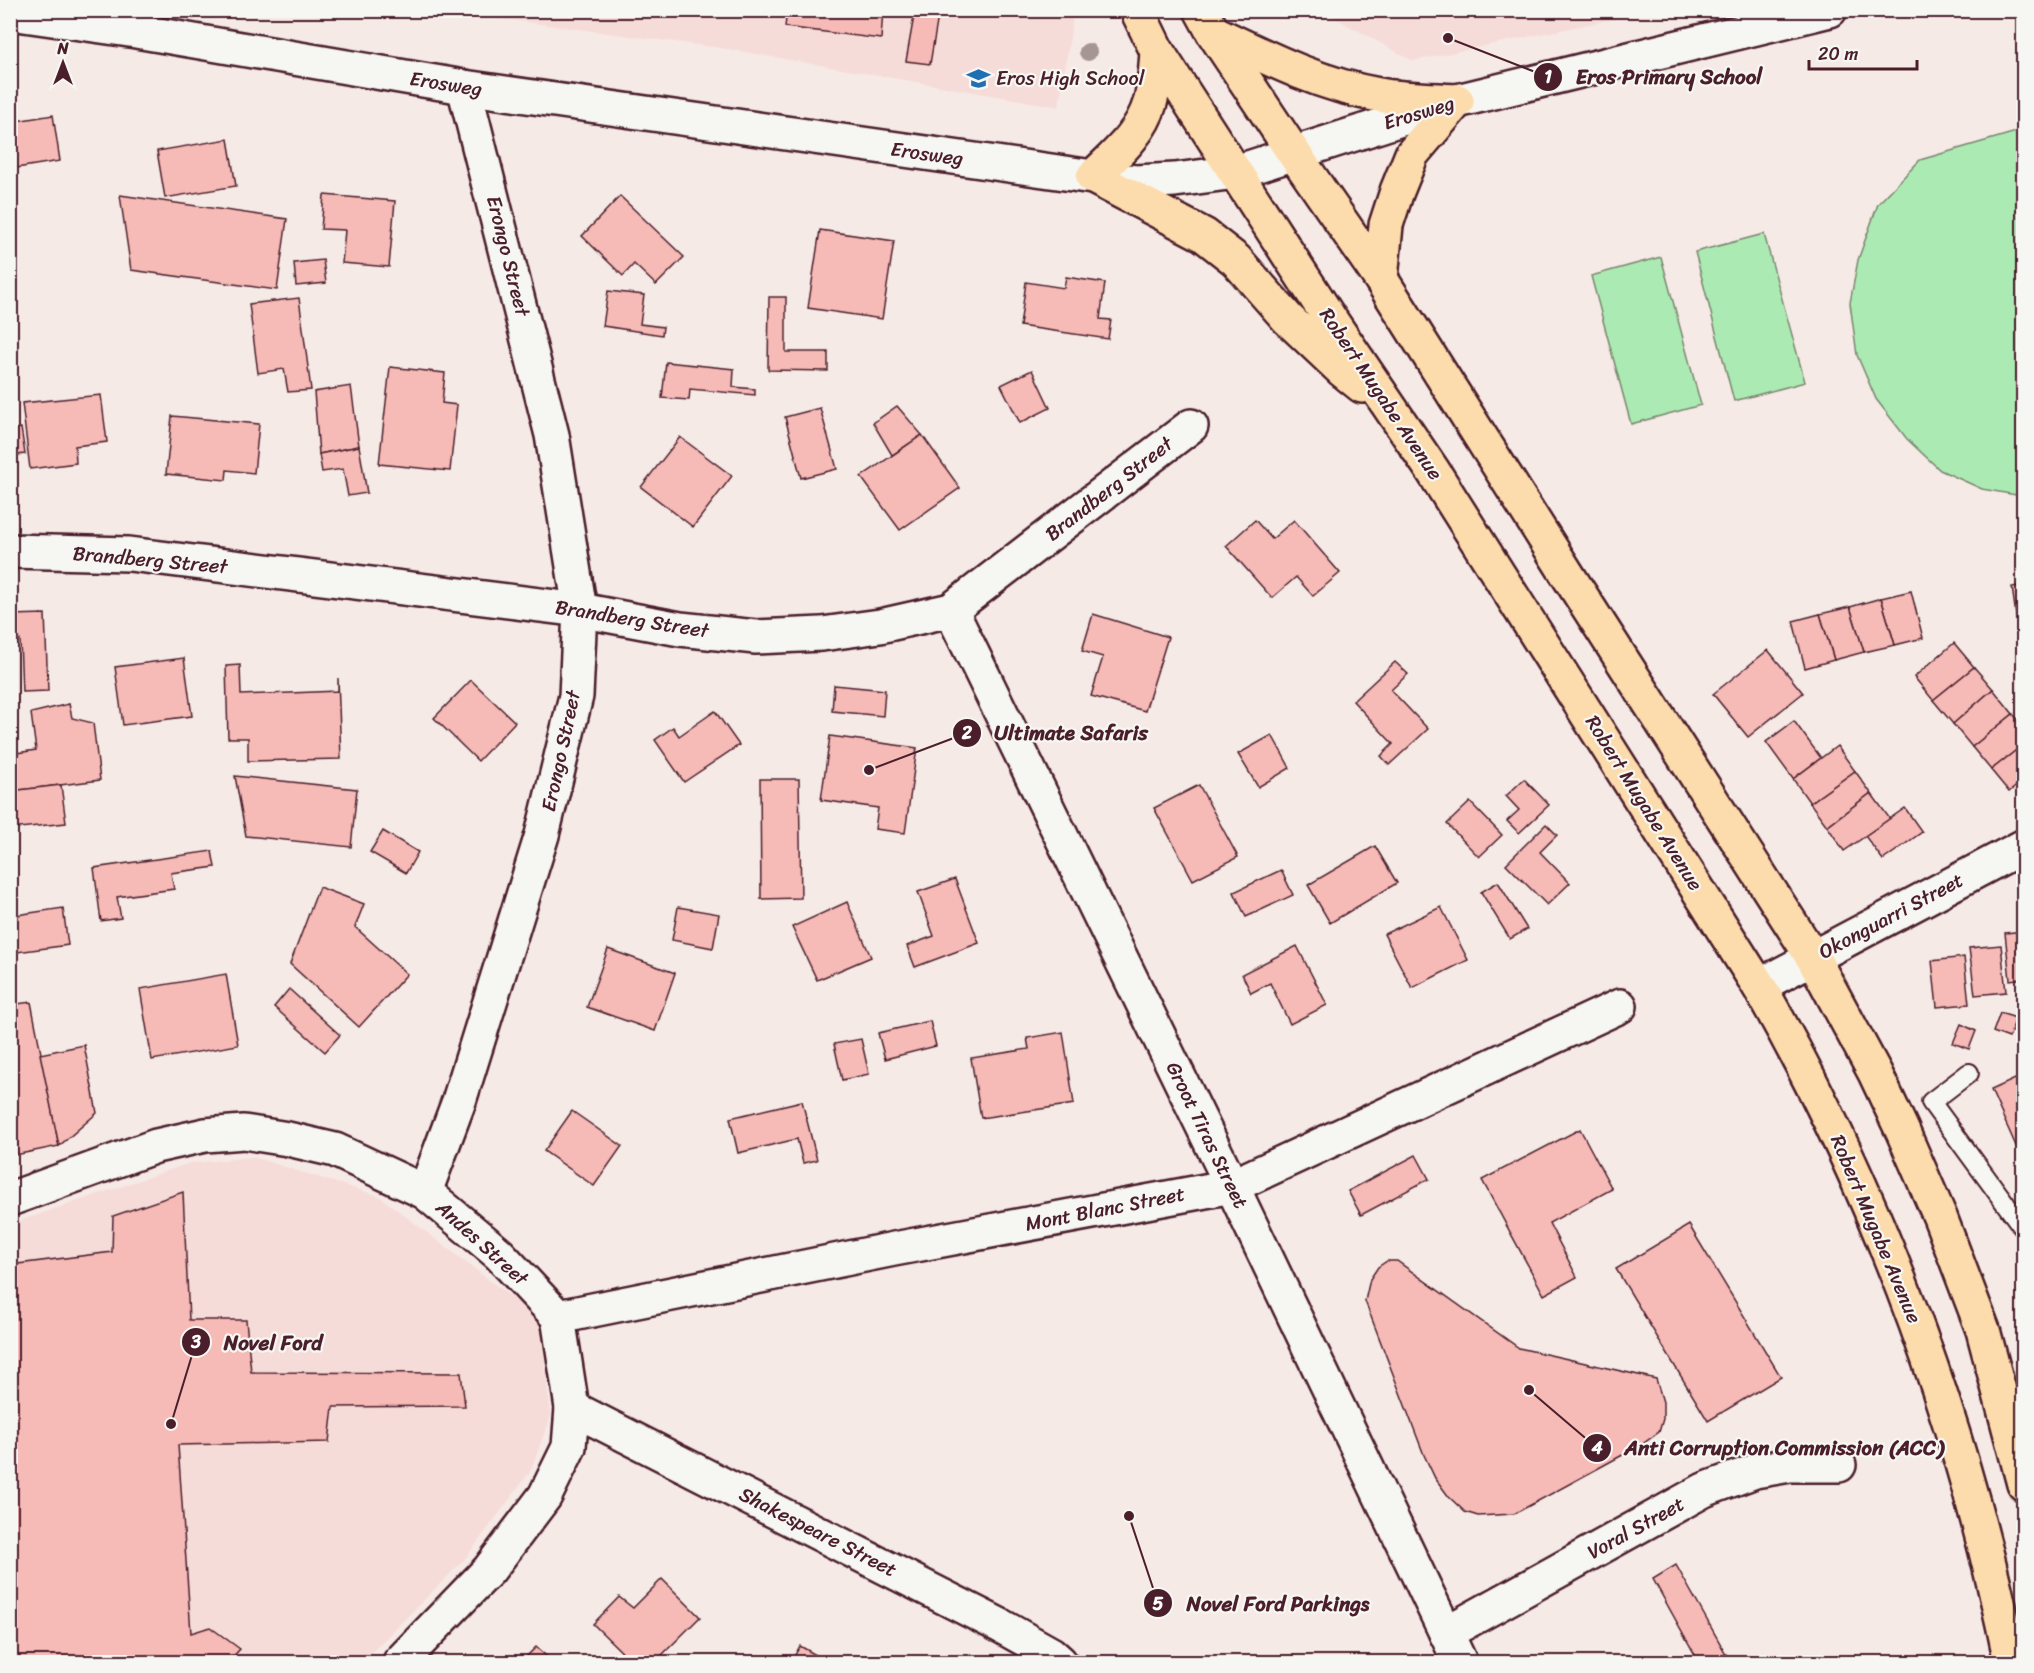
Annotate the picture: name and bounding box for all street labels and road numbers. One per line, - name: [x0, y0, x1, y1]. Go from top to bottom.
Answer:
- street label: Erosweg: [407, 61, 485, 107]
- street label: Erosweg: [1379, 86, 1459, 140]
- street label: Erosweg: [888, 132, 966, 176]
- street label: Erongo Street: [476, 192, 540, 321]
- street label: Robert Mugabe Avenue: [1310, 300, 1452, 488]
- street label: Brandberg Street: [1037, 427, 1182, 551]
- street label: Brandberg Street: [71, 536, 230, 584]
- street label: Brandberg Street: [553, 590, 712, 649]
- street label: Erongo Street: [531, 686, 591, 815]
- street label: Robert Mugabe Avenue: [1576, 708, 1712, 898]
- street label: Okonguarri Street: [1812, 863, 1970, 969]
- street label: Groot Tiras Street: [1156, 1055, 1258, 1215]
- street label: Robert Mugabe Avenue: [1820, 1129, 1932, 1329]
- street label: Mont Blanc Street: [1022, 1176, 1188, 1242]
- street label: Andes Street: [427, 1191, 537, 1295]
- street label: Shakespeare Street: [733, 1477, 904, 1587]
- street label: Voral Street: [1581, 1487, 1691, 1569]

